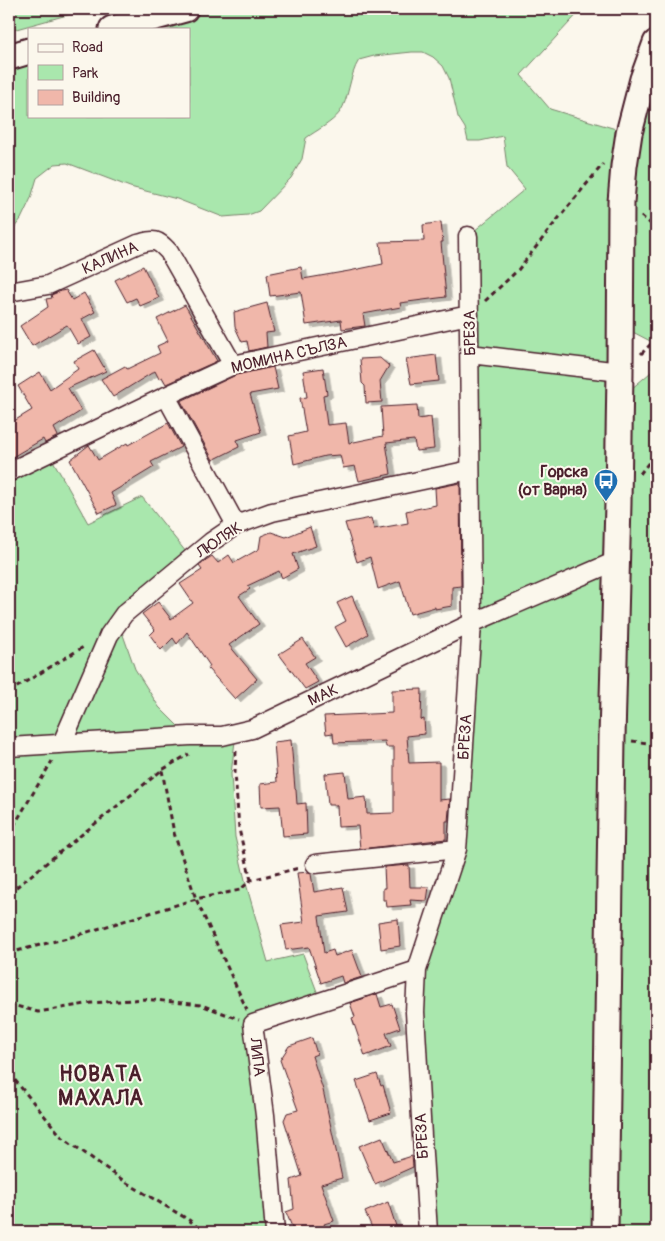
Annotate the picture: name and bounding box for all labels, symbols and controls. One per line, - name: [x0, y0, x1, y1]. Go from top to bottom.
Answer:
- legend: [28, 28, 190, 118]
- text: Road: [72, 38, 103, 57]
- text: Park: [72, 64, 99, 83]
- text: Building: [72, 88, 120, 107]
- street label: КАЛИНА: [79, 237, 141, 279]
- street label: БРЕЗА: [460, 310, 480, 356]
- street label: МОМИНА СЪЛЗА: [229, 332, 349, 378]
- place label: Горска (от Варна): [518, 462, 589, 500]
- bus stop icon: Горска (от Варна): [593, 468, 619, 502]
- street label: ЛЮЛЯК: [191, 517, 246, 563]
- street label: МАК: [305, 679, 341, 711]
- street label: БРЕЗА: [453, 713, 477, 761]
- street label: ЛИПА: [245, 1035, 269, 1078]
- district label: НОВАТА МАХАЛА: [58, 1061, 144, 1112]
- street label: БРЕЗА: [411, 1113, 433, 1159]

